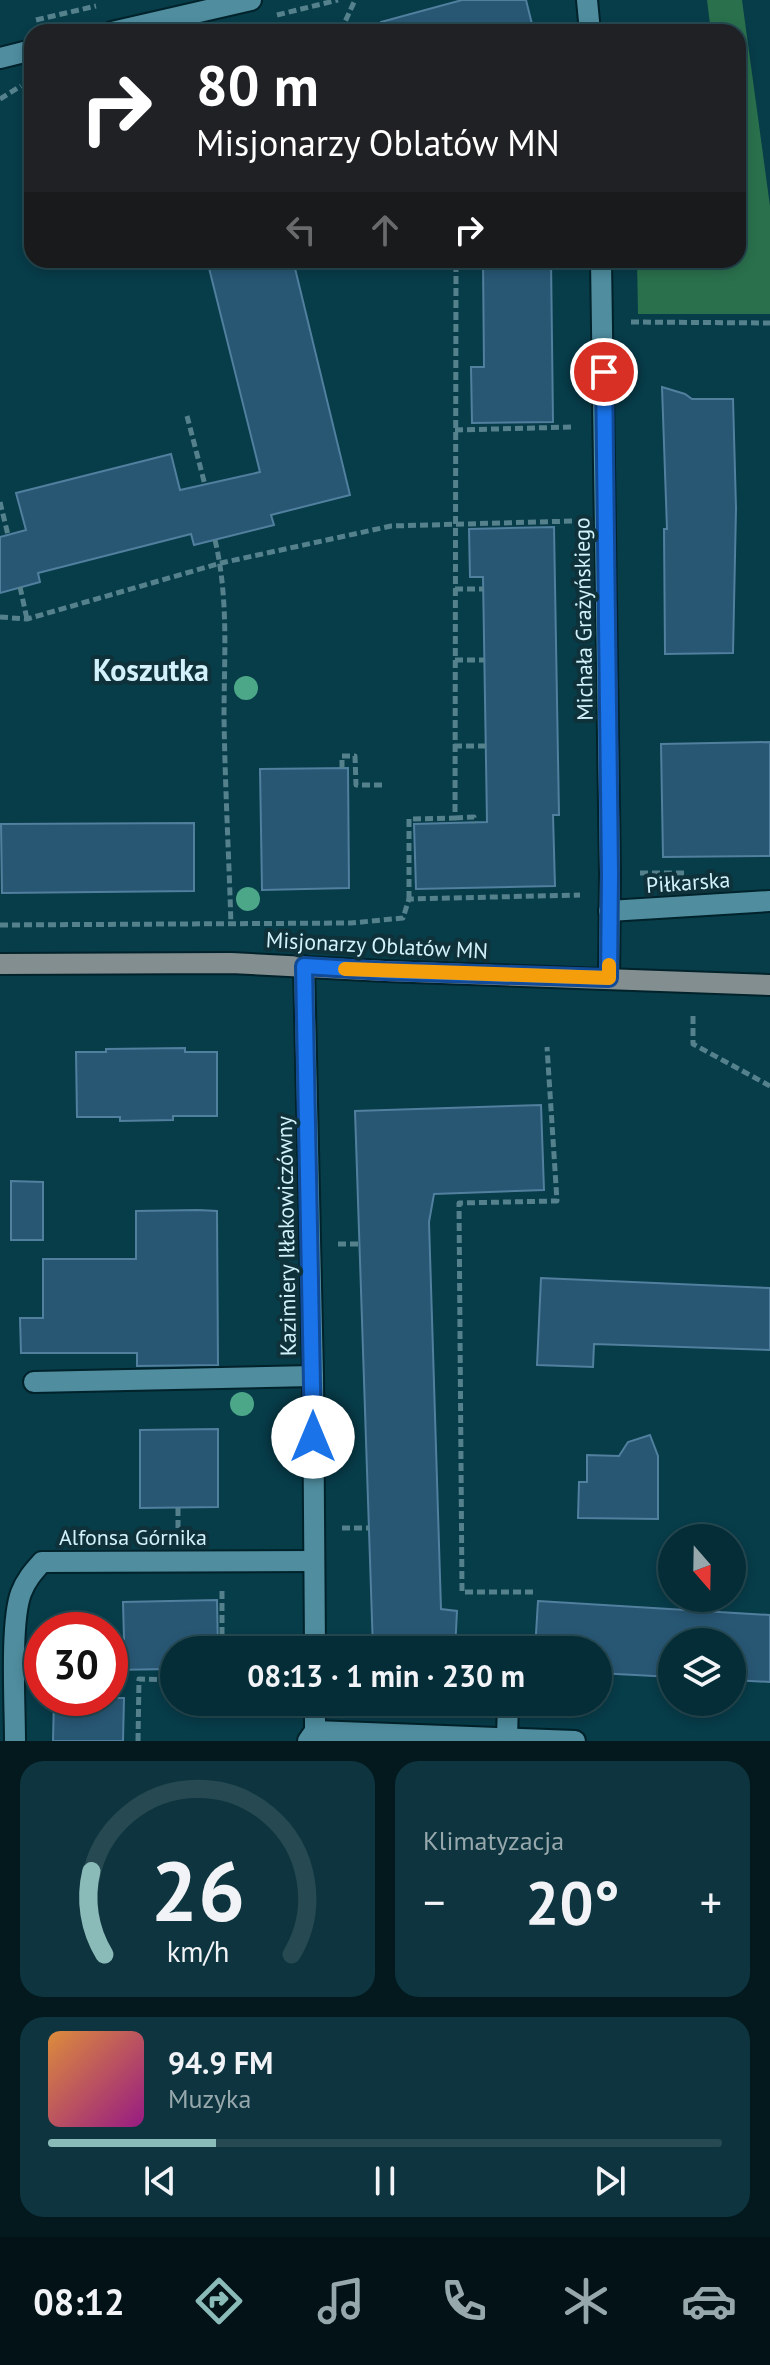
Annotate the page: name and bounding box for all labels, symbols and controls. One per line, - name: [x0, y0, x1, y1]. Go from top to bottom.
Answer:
- text: 80 m: [196, 49, 319, 121]
- icon: right: [64, 56, 168, 160]
- text: Misjonarzy Oblatów MN: [196, 119, 560, 166]
- icon: left: [279, 208, 323, 252]
- icon: ahead: [363, 208, 407, 252]
- icon: right: [447, 208, 491, 252]
- pin: [570, 338, 638, 406]
- icon: arrive: [582, 350, 626, 394]
- street label: Michała Grażyńskiego: [567, 517, 599, 721]
- district label: Koszutka: [93, 650, 209, 689]
- street label: Piłkarska: [645, 865, 731, 899]
- street label: Misjonarzy Oblatów MN: [265, 925, 489, 965]
- street label: Kazimiery Iłłakowiczówny: [270, 1115, 302, 1356]
- position arrow: [271, 1395, 355, 1479]
- street label: Alfonsa Górnika: [59, 1523, 207, 1551]
- north arrow: [658, 1524, 746, 1612]
- map controls: [658, 1524, 746, 1716]
- speed limit sign: 30: [24, 1612, 128, 1716]
- button: layers: [658, 1628, 746, 1716]
- text: 08:13 · 1 min · 230 m: [247, 1656, 525, 1695]
- text: Klimatyzacja: [423, 1824, 564, 1857]
- text: 26: [150, 1836, 245, 1944]
- text: 20°: [525, 1863, 620, 1941]
- text: −: [423, 1873, 445, 1930]
- text: +: [700, 1873, 722, 1930]
- text: km/h: [166, 1933, 229, 1970]
- text: 94.9 FM: [168, 2043, 273, 2082]
- text: Muzyka: [168, 2082, 251, 2115]
- icon: previous: [138, 2159, 182, 2203]
- icon: pause: [363, 2159, 407, 2203]
- icon: next: [588, 2159, 632, 2203]
- icon: directions: [191, 2273, 247, 2329]
- icon: music: [313, 2273, 369, 2329]
- icon: phone: [436, 2273, 492, 2329]
- icon: climate: [558, 2273, 614, 2329]
- icon: car: [681, 2273, 737, 2329]
- text: 08:12: [33, 2278, 125, 2325]

